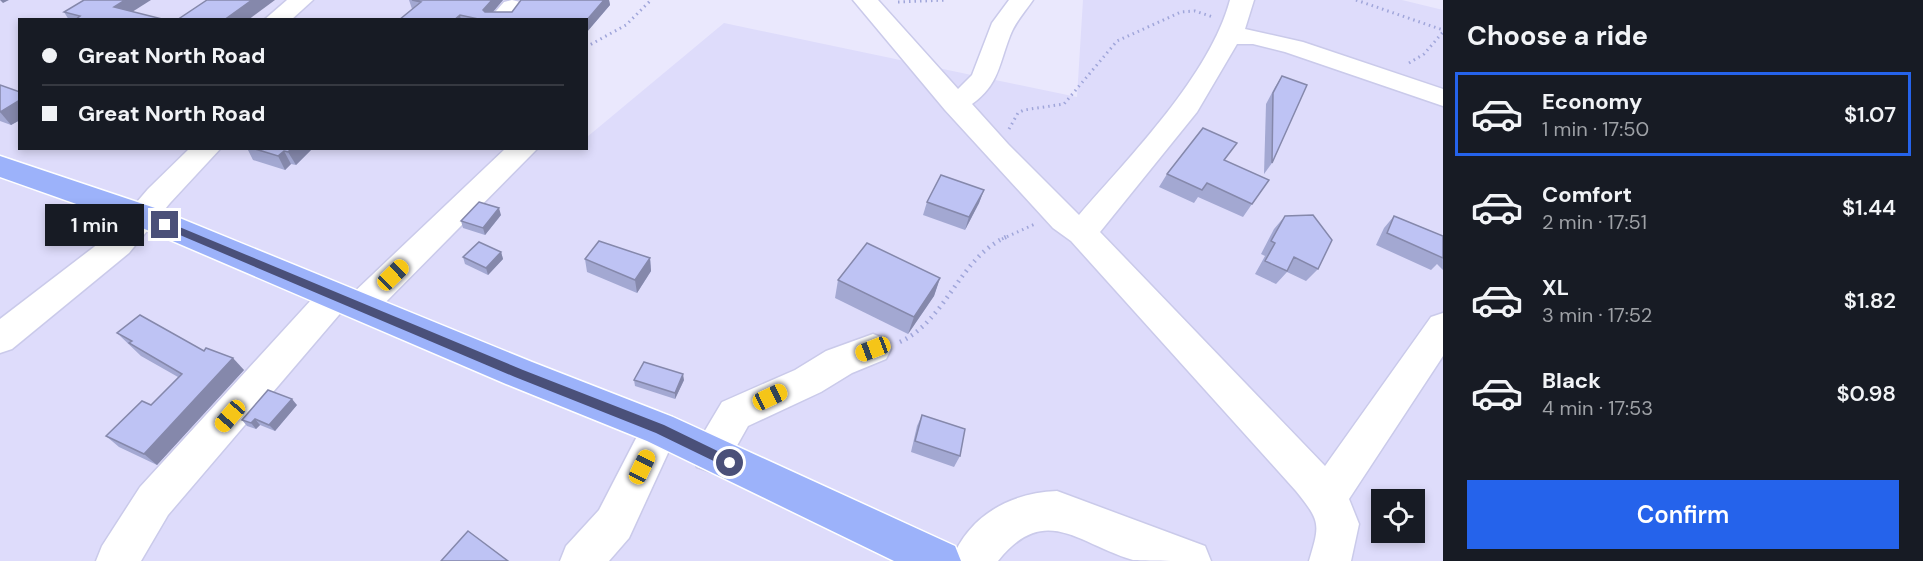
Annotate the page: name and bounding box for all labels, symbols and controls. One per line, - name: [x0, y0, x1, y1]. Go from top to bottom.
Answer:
- text: Choose a ride: [1467, 18, 1648, 53]
- text: Great North Road: [78, 41, 265, 70]
- icon: car: [1470, 87, 1524, 141]
- text: Economy: [1542, 87, 1642, 116]
- text: Great North Road: [78, 99, 265, 128]
- text: $1.07: [1844, 100, 1896, 129]
- text: 1 min · 17:50: [1542, 116, 1649, 142]
- icon: car: [1470, 180, 1524, 234]
- text: Comfort: [1542, 180, 1632, 209]
- text: $1.44: [1842, 193, 1896, 222]
- callout: 1 min: [45, 204, 144, 246]
- text: 2 min · 17:51: [1542, 209, 1647, 235]
- route end: [151, 211, 178, 238]
- text: 1 min: [71, 212, 118, 238]
- car: [374, 256, 412, 294]
- icon: car: [1470, 273, 1524, 327]
- text: XL: [1542, 273, 1569, 302]
- text: $1.82: [1844, 286, 1896, 315]
- text: 3 min · 17:52: [1542, 302, 1652, 328]
- car: [853, 334, 893, 364]
- icon: car: [1470, 366, 1524, 420]
- text: Black: [1542, 366, 1601, 395]
- text: $0.98: [1836, 379, 1896, 408]
- car: [750, 381, 790, 413]
- text: 4 min · 17:53: [1542, 395, 1653, 421]
- car: [211, 397, 249, 435]
- car: [626, 447, 658, 487]
- route start: [716, 449, 743, 476]
- button: Confirm: [1467, 480, 1899, 549]
- map controls: [1371, 489, 1425, 543]
- button: locate: [1371, 489, 1425, 543]

